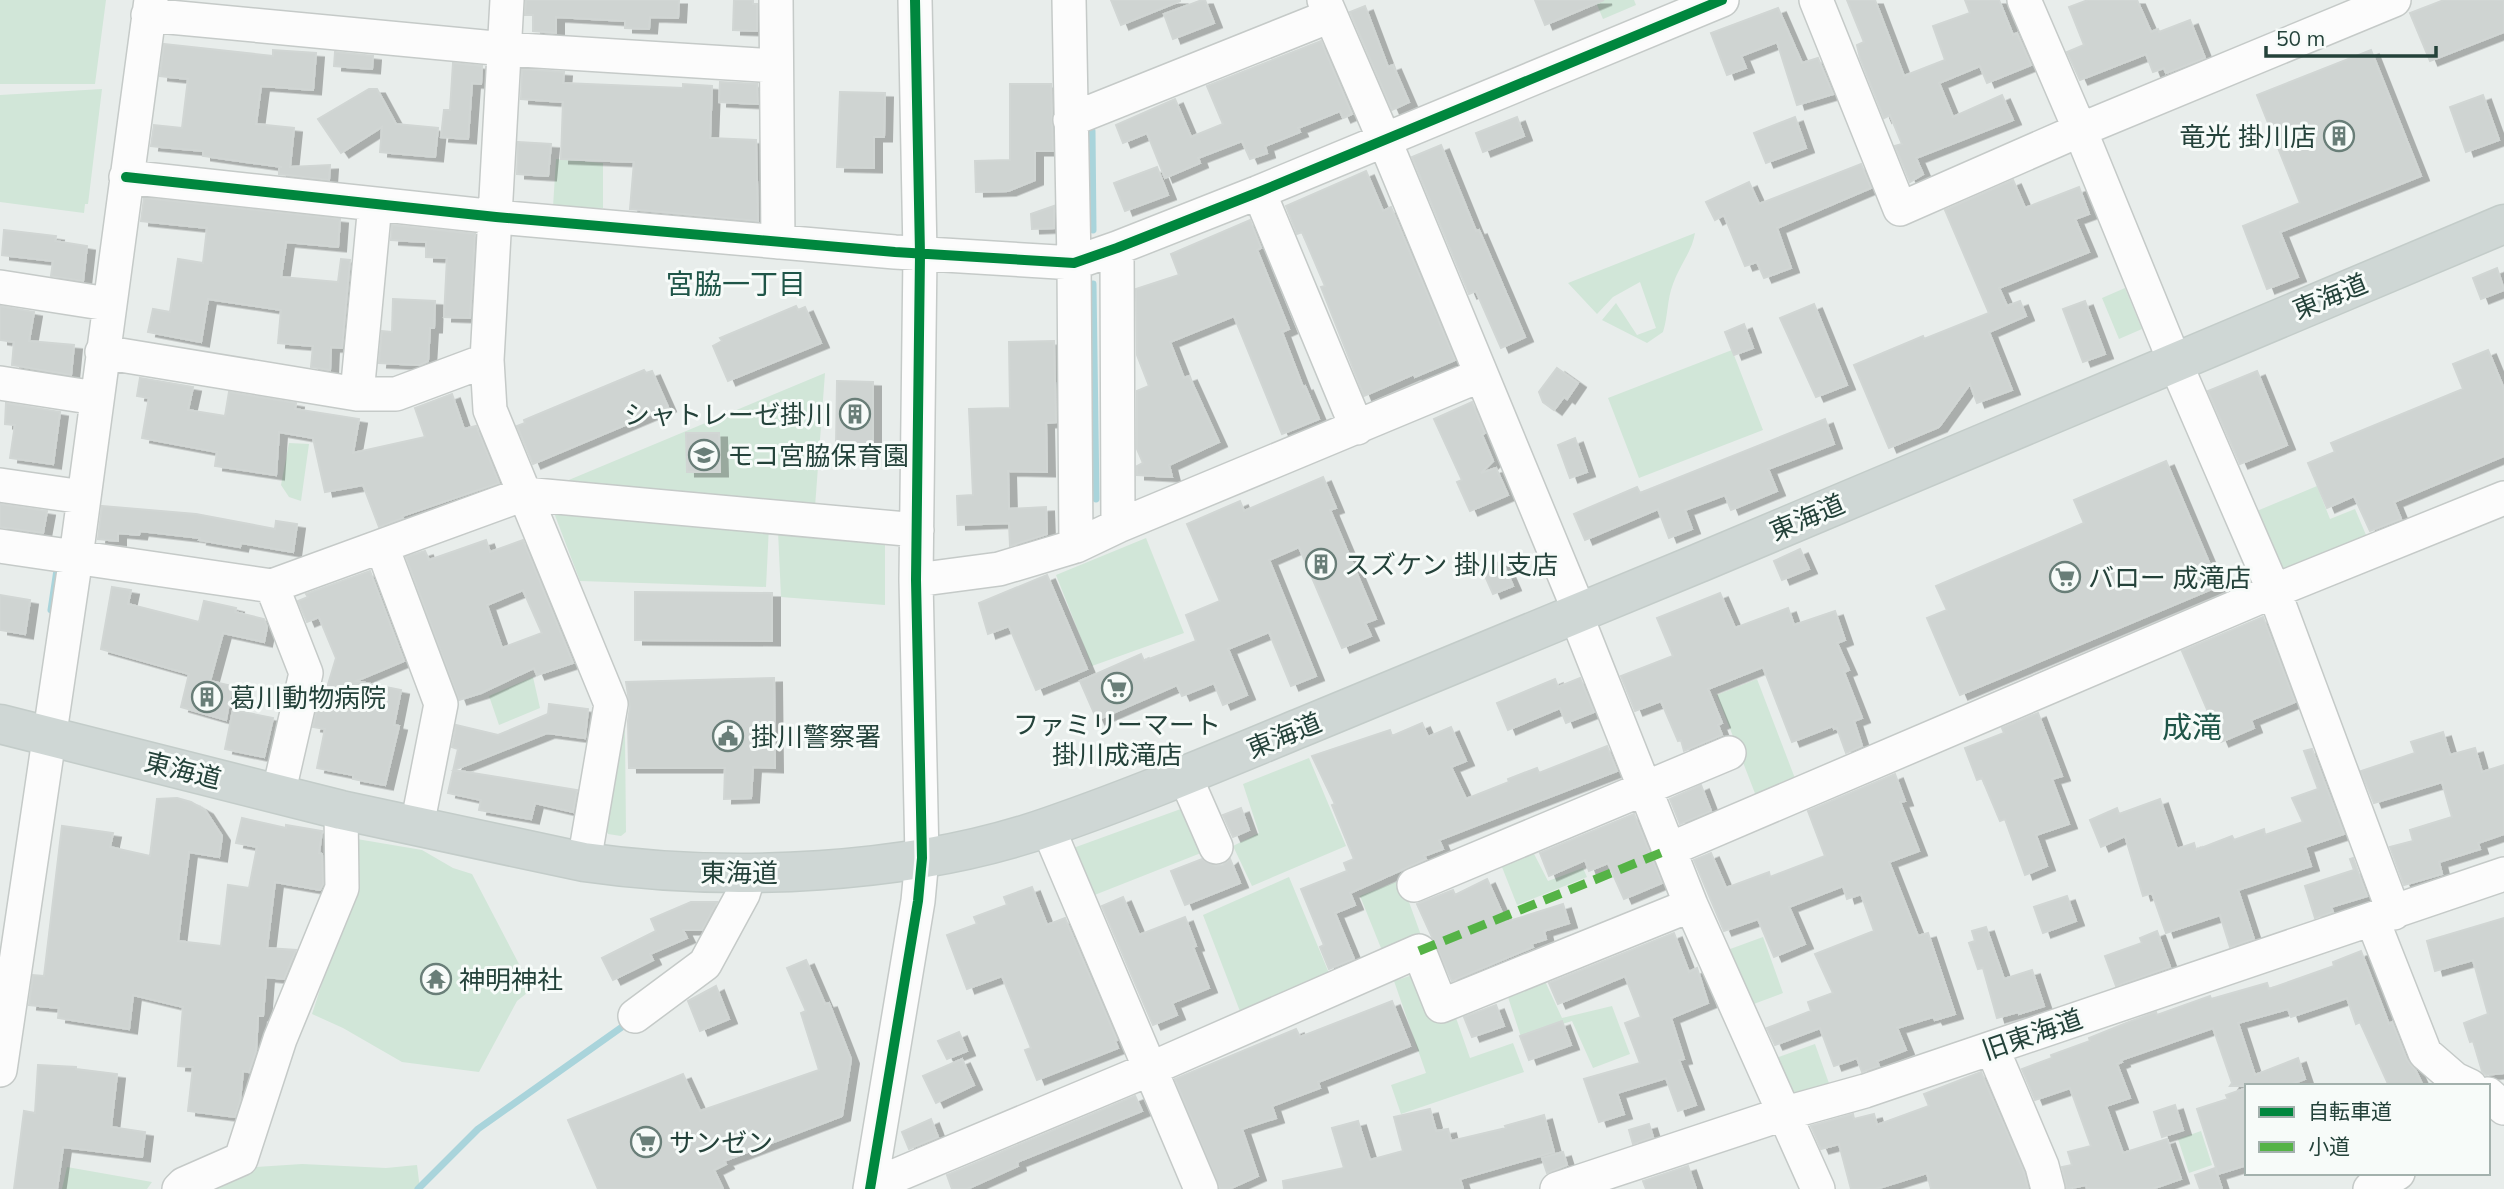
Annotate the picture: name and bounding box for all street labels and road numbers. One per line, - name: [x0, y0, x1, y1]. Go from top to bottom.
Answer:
- street label: 東海道: [2288, 266, 2372, 326]
- street label: 東海道: [1765, 487, 1849, 547]
- street label: 東海道: [1242, 705, 1326, 765]
- street label: 東海道: [141, 745, 225, 795]
- street label: 東海道: [700, 856, 778, 889]
- street label: 旧東海道: [1977, 1001, 2087, 1067]

